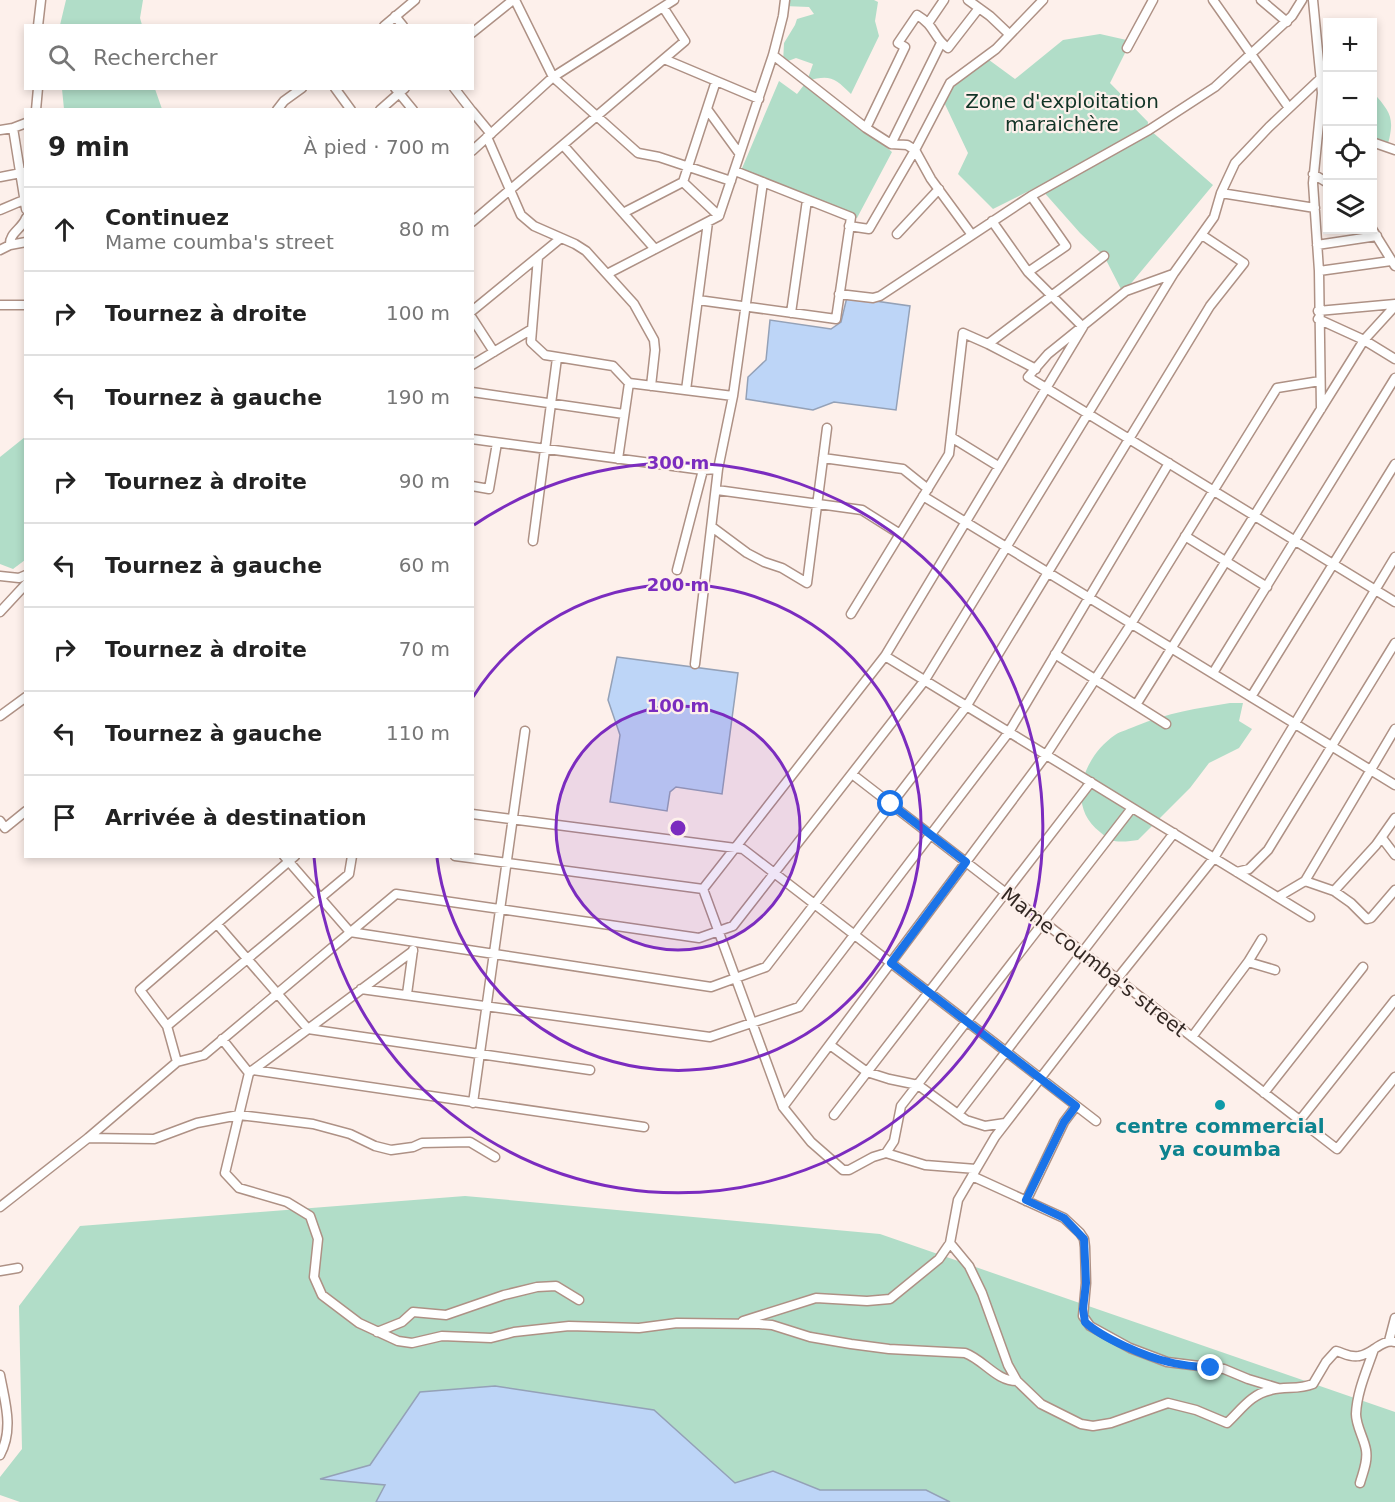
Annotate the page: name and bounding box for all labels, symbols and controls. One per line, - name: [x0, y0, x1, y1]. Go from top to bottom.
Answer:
- map controls: [1323, 18, 1377, 234]
- button: +: [1323, 18, 1377, 72]
- search box: [24, 24, 474, 90]
- icon: search: [45, 41, 78, 74]
- text: Rechercher: [93, 45, 218, 70]
- button: −: [1323, 72, 1377, 126]
- park label: Zone d'exploitation maraichère: [965, 89, 1159, 136]
- button: locate: [1323, 126, 1377, 180]
- text: 9 min: [48, 132, 130, 162]
- text: À pied · 700 m: [304, 135, 450, 159]
- button: layers: [1323, 180, 1377, 234]
- text: Continuez: [105, 205, 229, 230]
- icon: ahead: [48, 213, 81, 246]
- text: 80 m: [399, 217, 450, 241]
- text: Mame coumba's street: [105, 230, 334, 254]
- icon: right: [48, 297, 81, 330]
- text: Tournez à droite: [105, 301, 307, 326]
- text: 100 m: [386, 301, 450, 325]
- icon: left: [48, 381, 81, 414]
- text: Tournez à gauche: [105, 385, 322, 410]
- text: 190 m: [386, 385, 450, 409]
- text: 300 m: [647, 452, 709, 473]
- icon: right: [48, 465, 81, 498]
- text: Tournez à droite: [105, 469, 307, 494]
- text: 90 m: [399, 469, 450, 493]
- icon: left: [48, 549, 81, 582]
- text: Tournez à gauche: [105, 553, 322, 578]
- text: 60 m: [399, 553, 450, 577]
- text: 200 m: [647, 574, 709, 595]
- icon: right: [48, 633, 81, 666]
- text: Tournez à droite: [105, 637, 307, 662]
- text: 70 m: [399, 637, 450, 661]
- text: 100 m: [647, 695, 709, 716]
- icon: left: [48, 717, 81, 750]
- text: Tournez à gauche: [105, 721, 322, 746]
- text: 110 m: [386, 721, 450, 745]
- route start: [877, 790, 903, 816]
- icon: arrive: [48, 801, 81, 834]
- text: Arrivée à destination: [105, 805, 367, 830]
- centre of rings: [668, 818, 688, 838]
- street label: Mame coumba's street: [996, 882, 1192, 1042]
- marker: centre commercial ya coumba: [1213, 1098, 1227, 1112]
- place label: centre commercial ya coumba: [1115, 1114, 1325, 1161]
- route end: [1197, 1354, 1223, 1380]

